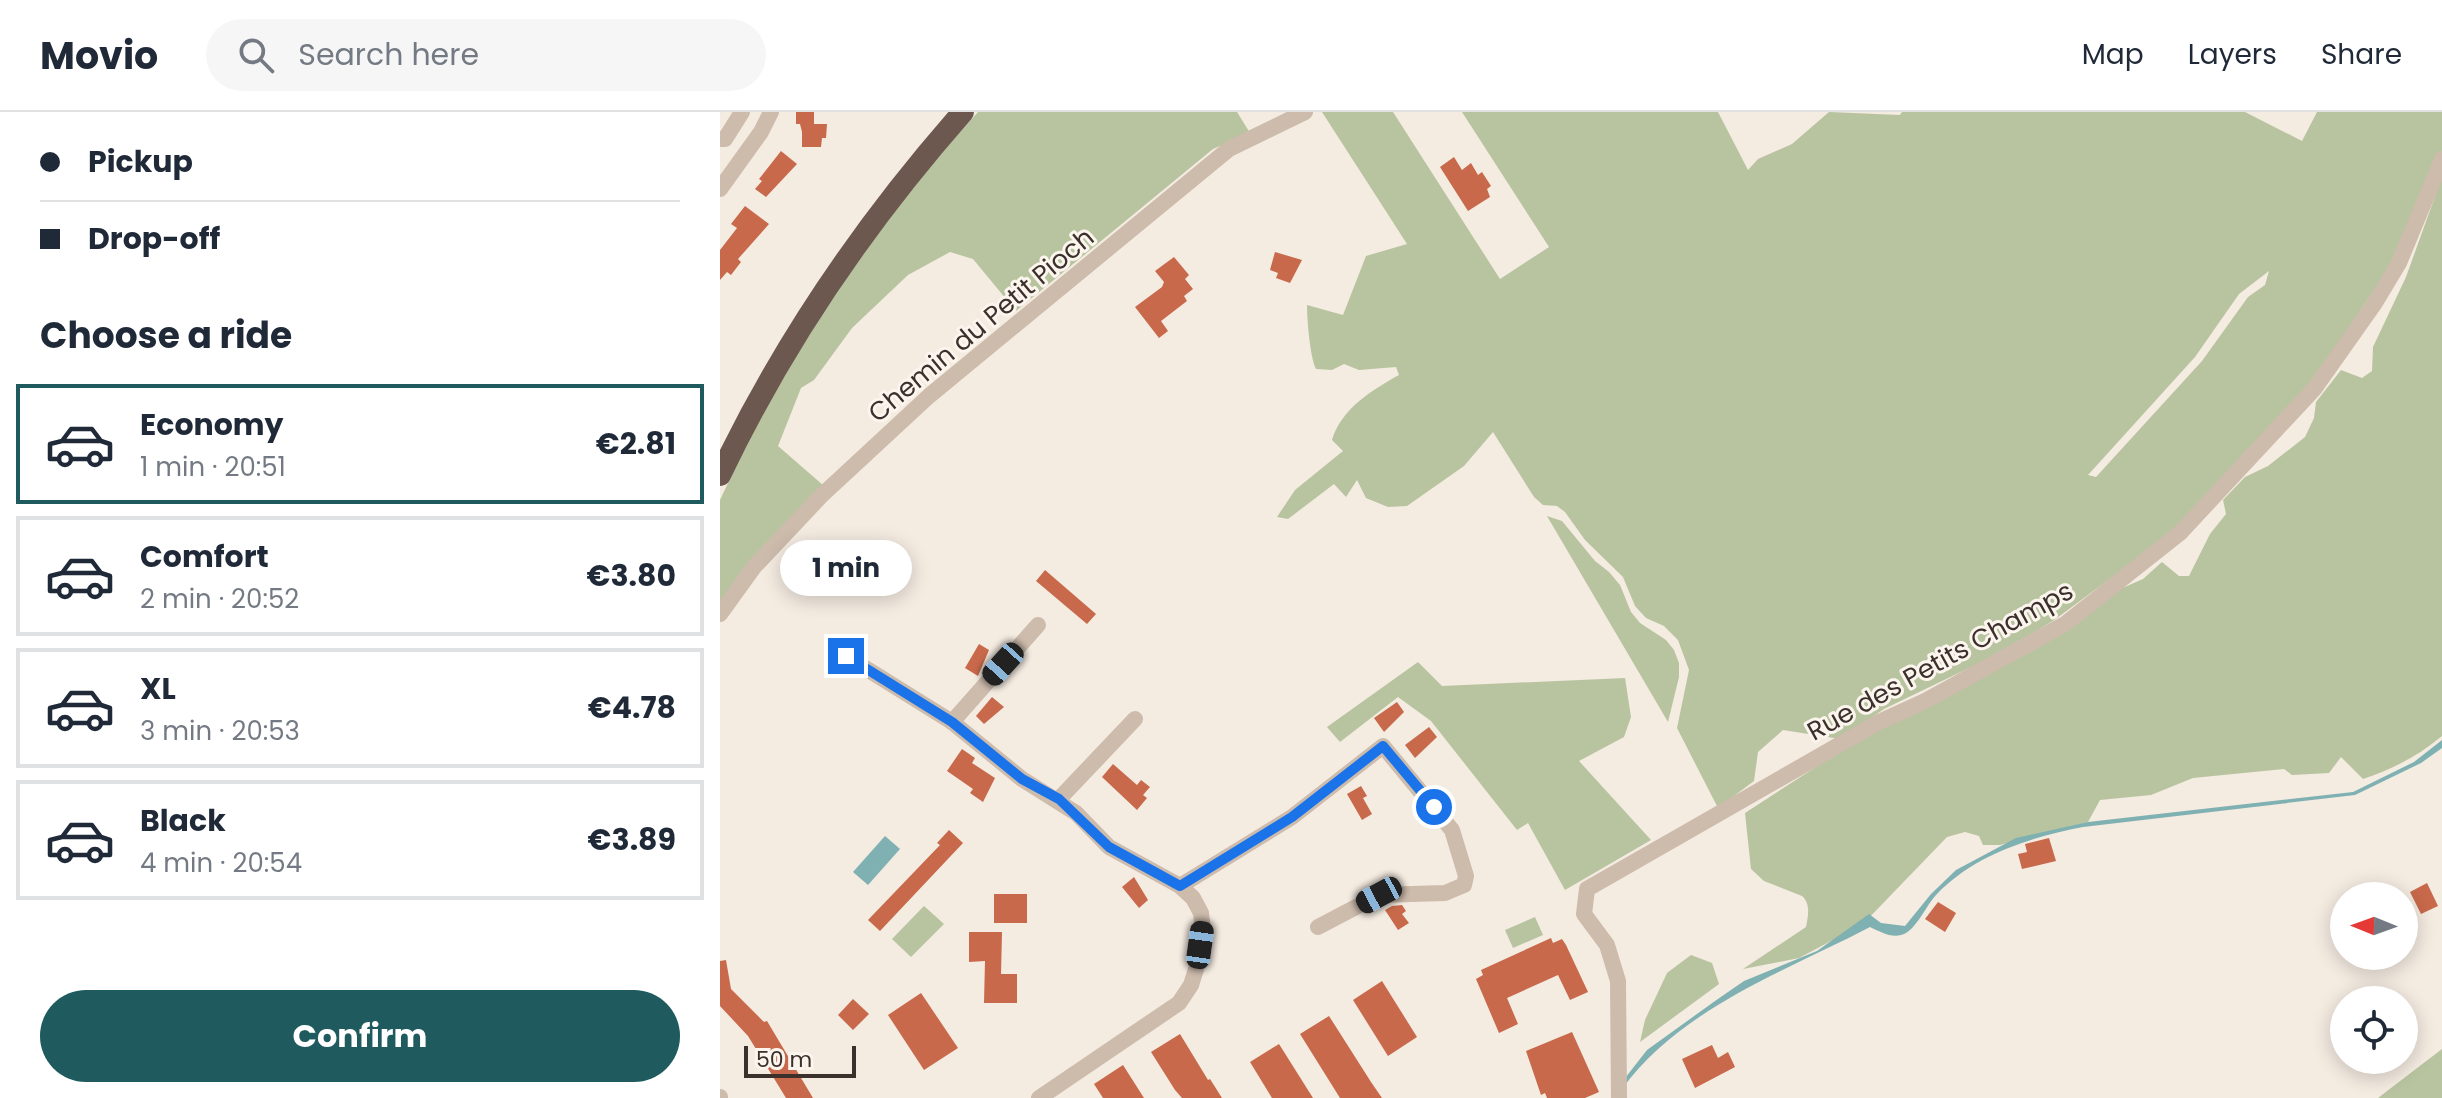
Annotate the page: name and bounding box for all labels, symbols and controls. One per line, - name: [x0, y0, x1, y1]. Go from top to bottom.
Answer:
- search box: [206, 19, 766, 91]
- text: Movio: [40, 29, 158, 82]
- icon: search: [234, 33, 278, 77]
- text: Search here: [298, 33, 479, 76]
- text: Map: [2082, 35, 2144, 74]
- text: Layers: [2188, 35, 2277, 74]
- text: Share: [2321, 35, 2402, 74]
- text: Pickup: [88, 140, 193, 183]
- text: Drop-off: [88, 217, 220, 260]
- street label: Chemin du Petit Pioch: [860, 220, 1102, 430]
- text: Choose a ride: [40, 310, 292, 361]
- text: Economy: [140, 403, 284, 446]
- icon: car: [44, 408, 116, 480]
- text: €2.81: [596, 422, 676, 465]
- text: 1 min · 20:51: [140, 449, 286, 485]
- text: Comfort: [140, 535, 269, 578]
- icon: car: [44, 540, 116, 612]
- callout: 1 min: [780, 540, 912, 596]
- text: 1 min: [812, 550, 880, 586]
- text: €3.80: [587, 554, 676, 597]
- street label: Rue des Petits Champs: [1801, 573, 2079, 749]
- text: 2 min · 20:52: [140, 581, 299, 617]
- route end: [828, 638, 864, 674]
- car: [978, 638, 1028, 690]
- text: XL: [140, 667, 176, 710]
- icon: car: [44, 672, 116, 744]
- text: €4.78: [588, 686, 676, 729]
- text: 3 min · 20:53: [140, 713, 300, 749]
- route start: [1416, 789, 1452, 825]
- text: Black: [140, 799, 226, 842]
- icon: car: [44, 804, 116, 876]
- text: €3.89: [588, 818, 676, 861]
- text: 4 min · 20:54: [140, 845, 302, 881]
- car: [1352, 873, 1406, 917]
- north arrow: [2330, 882, 2418, 970]
- map controls: [2330, 882, 2418, 1074]
- car: [1185, 920, 1215, 970]
- button: locate: [2330, 986, 2418, 1074]
- button: Confirm: [40, 990, 680, 1082]
- scale bar: [744, 1042, 856, 1078]
- text: 50 m: [756, 1044, 812, 1075]

